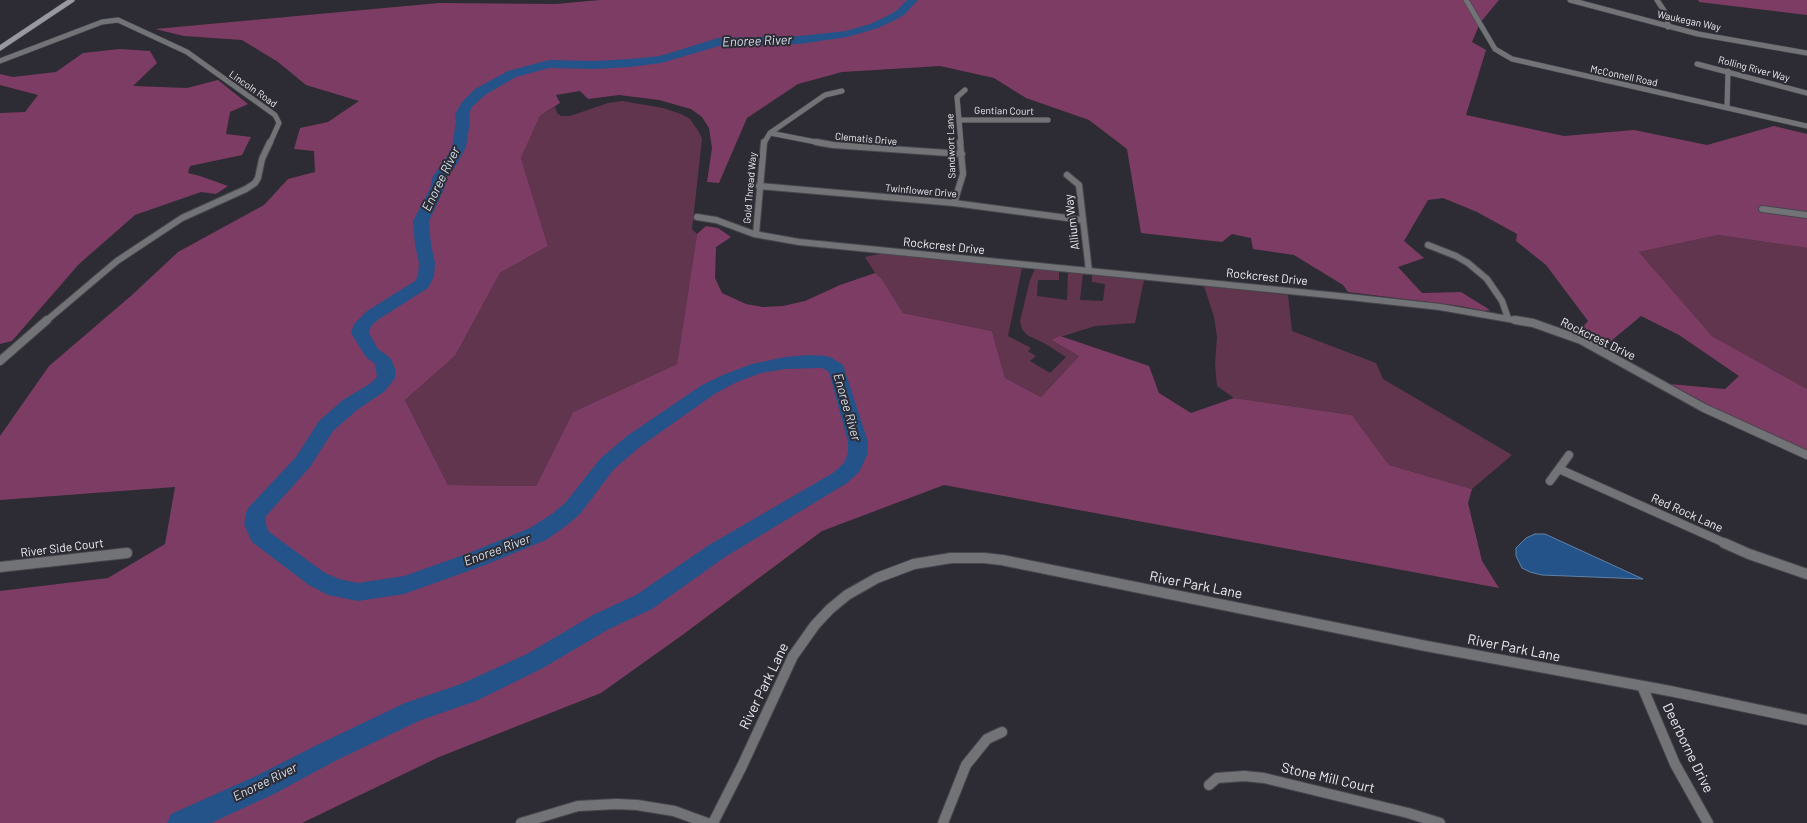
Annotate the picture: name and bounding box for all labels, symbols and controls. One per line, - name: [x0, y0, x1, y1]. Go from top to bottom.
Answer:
- street label: Waukegan Way: [1656, 8, 1722, 34]
- water label: Enoree River: [722, 32, 792, 50]
- street label: Rolling River Way: [1717, 54, 1791, 84]
- street label: McConnell Road: [1589, 63, 1659, 89]
- street label: Lincoln Road: [227, 68, 279, 110]
- street label: Gentian Court: [974, 104, 1034, 118]
- street label: Sandwort Lane: [944, 113, 958, 179]
- street label: Clematis Drive: [834, 130, 898, 148]
- water label: Enoree River: [419, 144, 463, 214]
- street label: Gold Thread Way: [741, 152, 759, 224]
- street label: Twinflower Drive: [885, 182, 957, 200]
- street label: Allium Way: [1061, 193, 1083, 251]
- street label: Rockcrest Drive: [902, 235, 986, 257]
- street label: Rockcrest Drive: [1225, 266, 1309, 288]
- street label: Rockcrest Drive: [1558, 315, 1638, 363]
- water label: Enoree River: [830, 371, 864, 443]
- street label: Red Rock Lane: [1649, 491, 1725, 535]
- water label: Enoree River: [462, 531, 532, 569]
- street label: River Side Court: [20, 536, 104, 560]
- street label: River Park Lane: [1148, 568, 1244, 602]
- street label: River Park Lane: [1466, 631, 1562, 665]
- street label: River Park Lane: [736, 640, 792, 732]
- street label: Deerborne Drive: [1659, 700, 1717, 796]
- street label: Stone Mill Court: [1280, 759, 1376, 797]
- water label: Enoree River: [230, 760, 300, 804]

